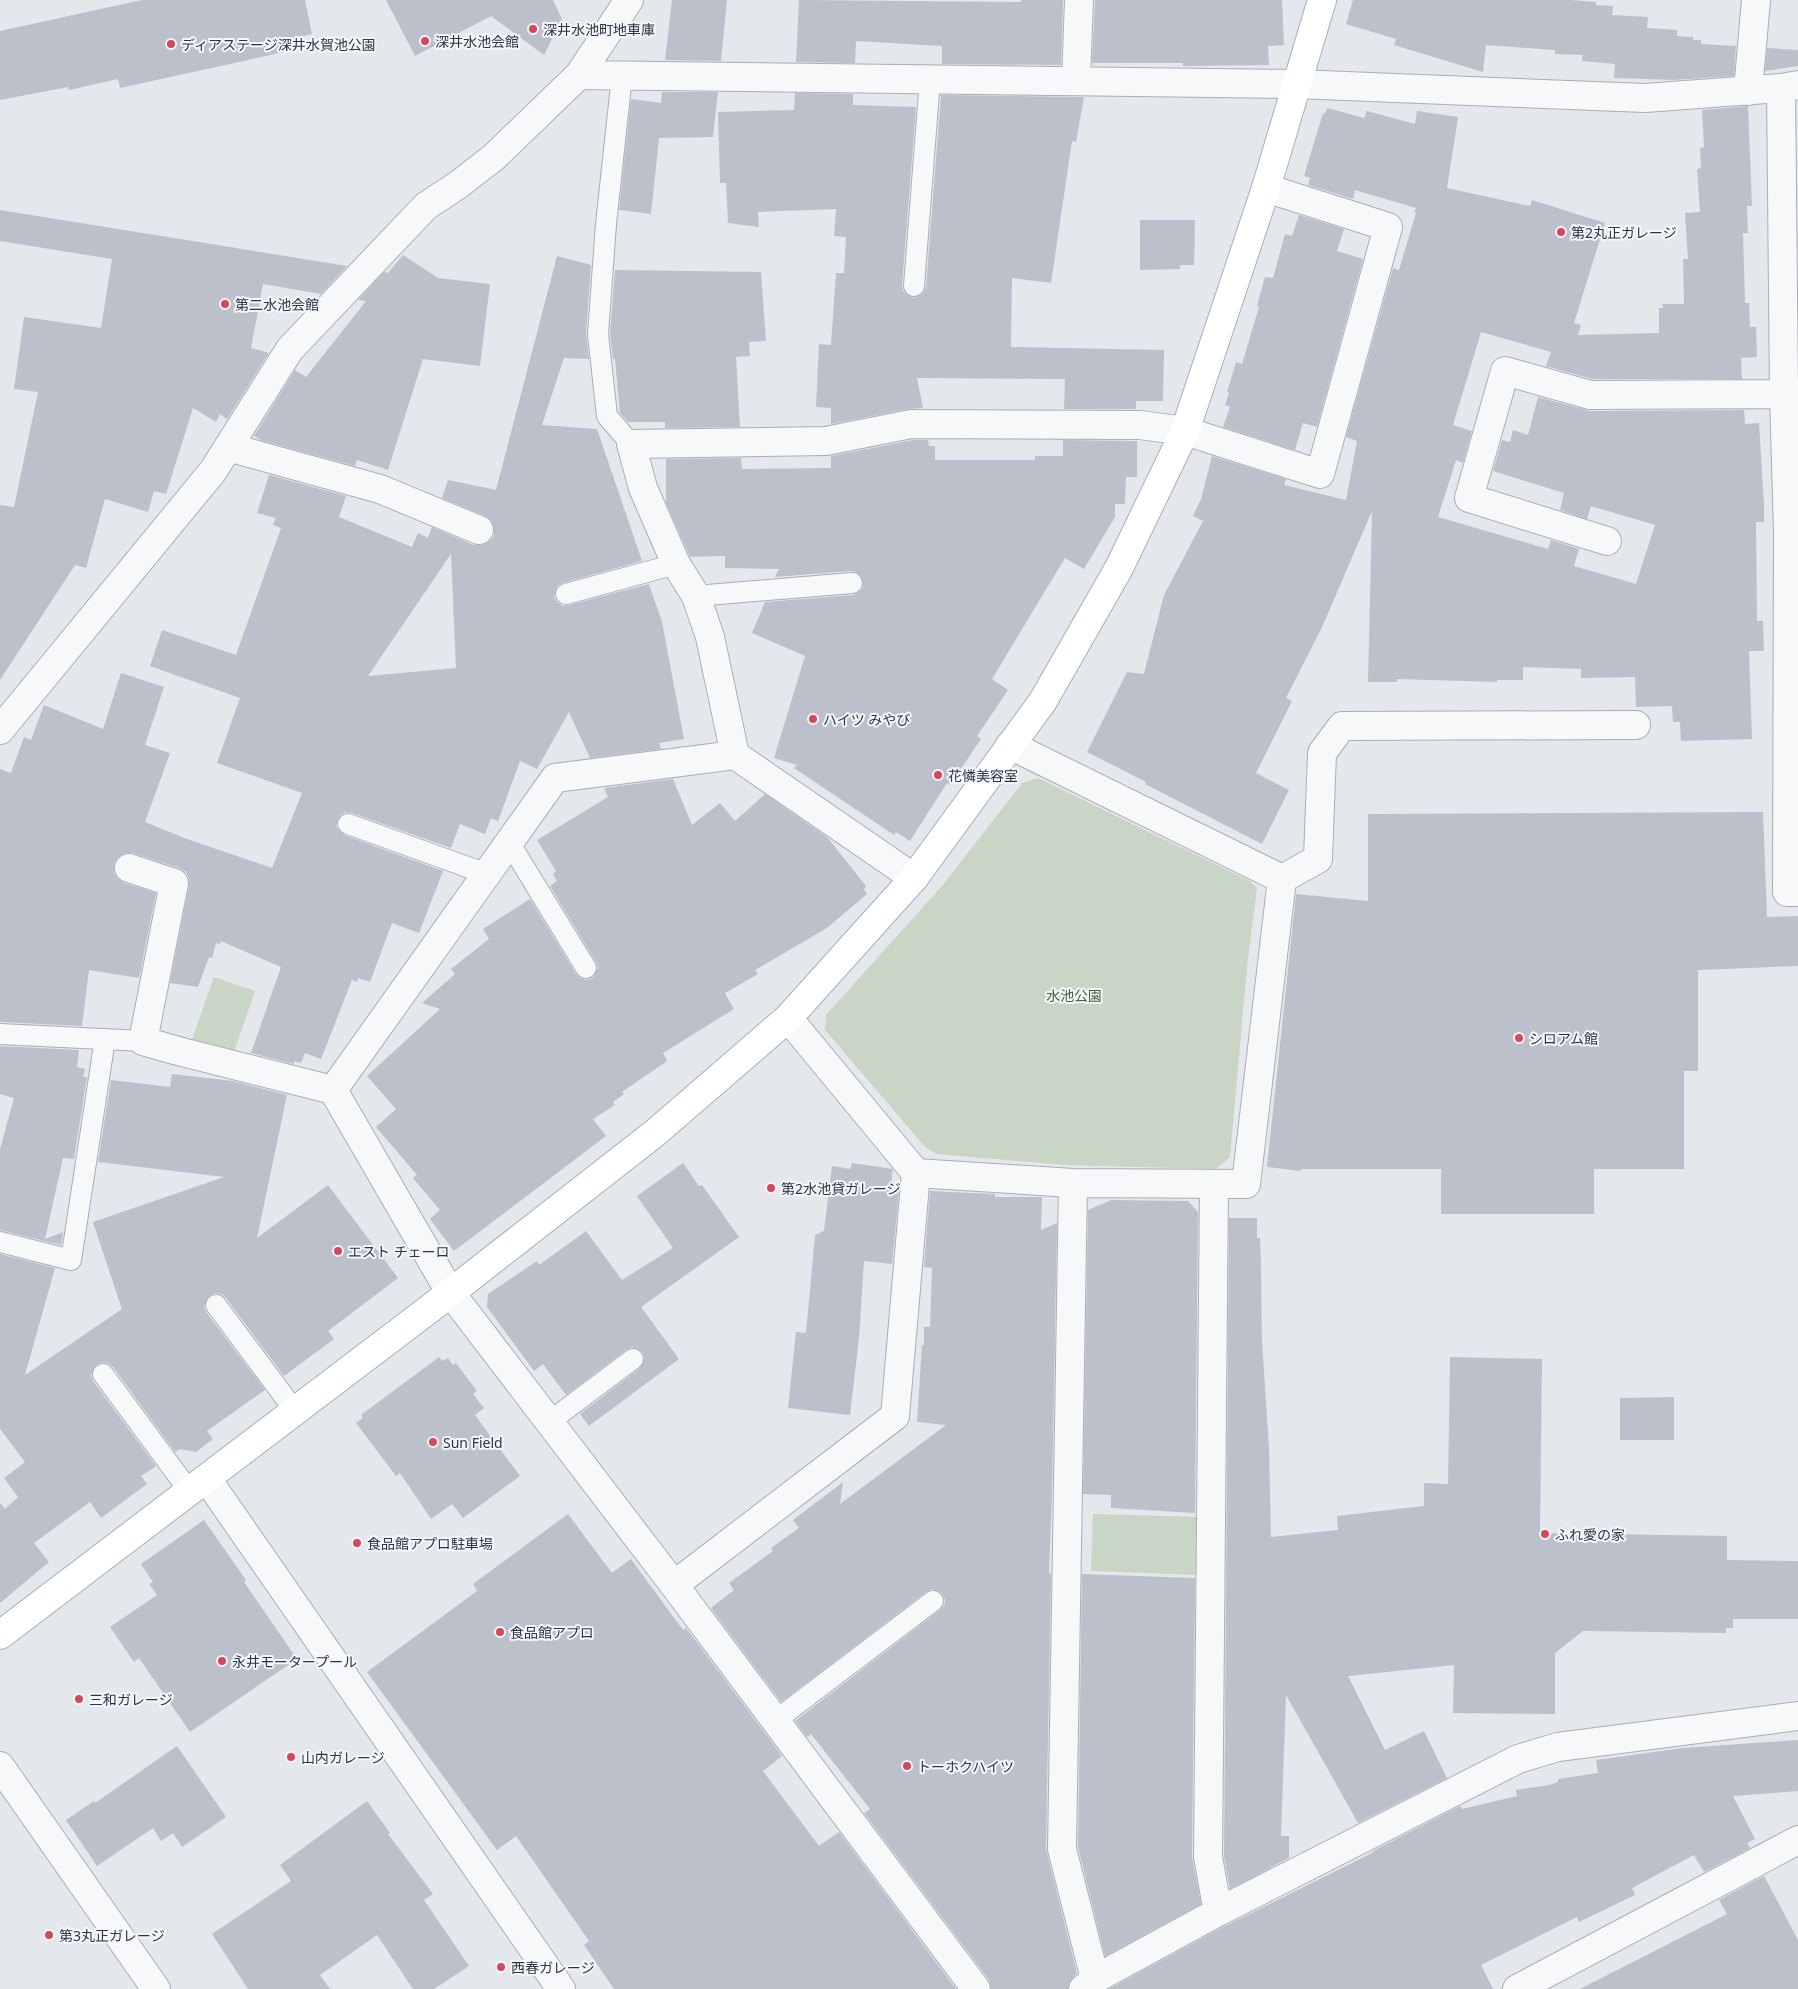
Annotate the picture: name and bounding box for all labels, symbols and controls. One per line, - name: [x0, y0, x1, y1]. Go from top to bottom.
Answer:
- place label: 深井水池町地車庫: [543, 20, 655, 39]
- marker: 深井水池町地車庫: [527, 23, 539, 35]
- place label: 深井水池会館: [435, 32, 519, 51]
- place label: ディアステージ深井水賀池公園: [181, 35, 376, 54]
- marker: 深井水池会館: [419, 35, 431, 47]
- marker: ディアステージ深井水賀池公園: [165, 38, 177, 50]
- place label: 第2丸正ガレージ: [1571, 223, 1677, 242]
- marker: 第2丸正ガレージ: [1555, 226, 1567, 238]
- place label: 第二水池会館: [235, 295, 319, 314]
- marker: 第二水池会館: [219, 298, 231, 310]
- place label: ハイツ みやび: [823, 710, 910, 729]
- marker: ハイツ みやび: [807, 713, 819, 725]
- place label: 花憐美容室: [948, 766, 1018, 785]
- marker: 花憐美容室: [932, 769, 944, 781]
- park label: 水池公園: [1046, 986, 1102, 1005]
- place label: シロアム館: [1529, 1029, 1598, 1048]
- marker: シロアム館: [1513, 1032, 1525, 1044]
- place label: 第2水池貸ガレージ: [781, 1179, 901, 1198]
- marker: 第2水池貸ガレージ: [765, 1182, 777, 1194]
- place label: エスト チェーロ: [348, 1242, 450, 1261]
- marker: エスト チェーロ: [332, 1245, 344, 1257]
- place label: Sun Field: [443, 1433, 503, 1452]
- marker: Sun Field: [427, 1436, 439, 1448]
- place label: ふれ愛の家: [1555, 1525, 1625, 1544]
- marker: ふれ愛の家: [1539, 1528, 1551, 1540]
- place label: 食品館アプロ駐車場: [367, 1534, 493, 1553]
- marker: 食品館アプロ駐車場: [351, 1537, 363, 1549]
- place label: 食品館アプロ: [510, 1623, 594, 1642]
- marker: 食品館アプロ: [494, 1626, 506, 1638]
- place label: 永井モータープール: [232, 1652, 357, 1671]
- marker: 永井モータープール: [216, 1655, 228, 1667]
- place label: 三和ガレージ: [89, 1690, 173, 1709]
- marker: 三和ガレージ: [73, 1693, 85, 1705]
- place label: 山内ガレージ: [301, 1748, 385, 1767]
- marker: 山内ガレージ: [285, 1751, 297, 1763]
- place label: トーホクハイツ: [917, 1757, 1014, 1776]
- marker: トーホクハイツ: [901, 1760, 913, 1772]
- place label: 第3丸正ガレージ: [59, 1926, 165, 1945]
- marker: 第3丸正ガレージ: [43, 1929, 55, 1941]
- place label: 西春ガレージ: [511, 1958, 595, 1977]
- marker: 西春ガレージ: [495, 1961, 507, 1973]

